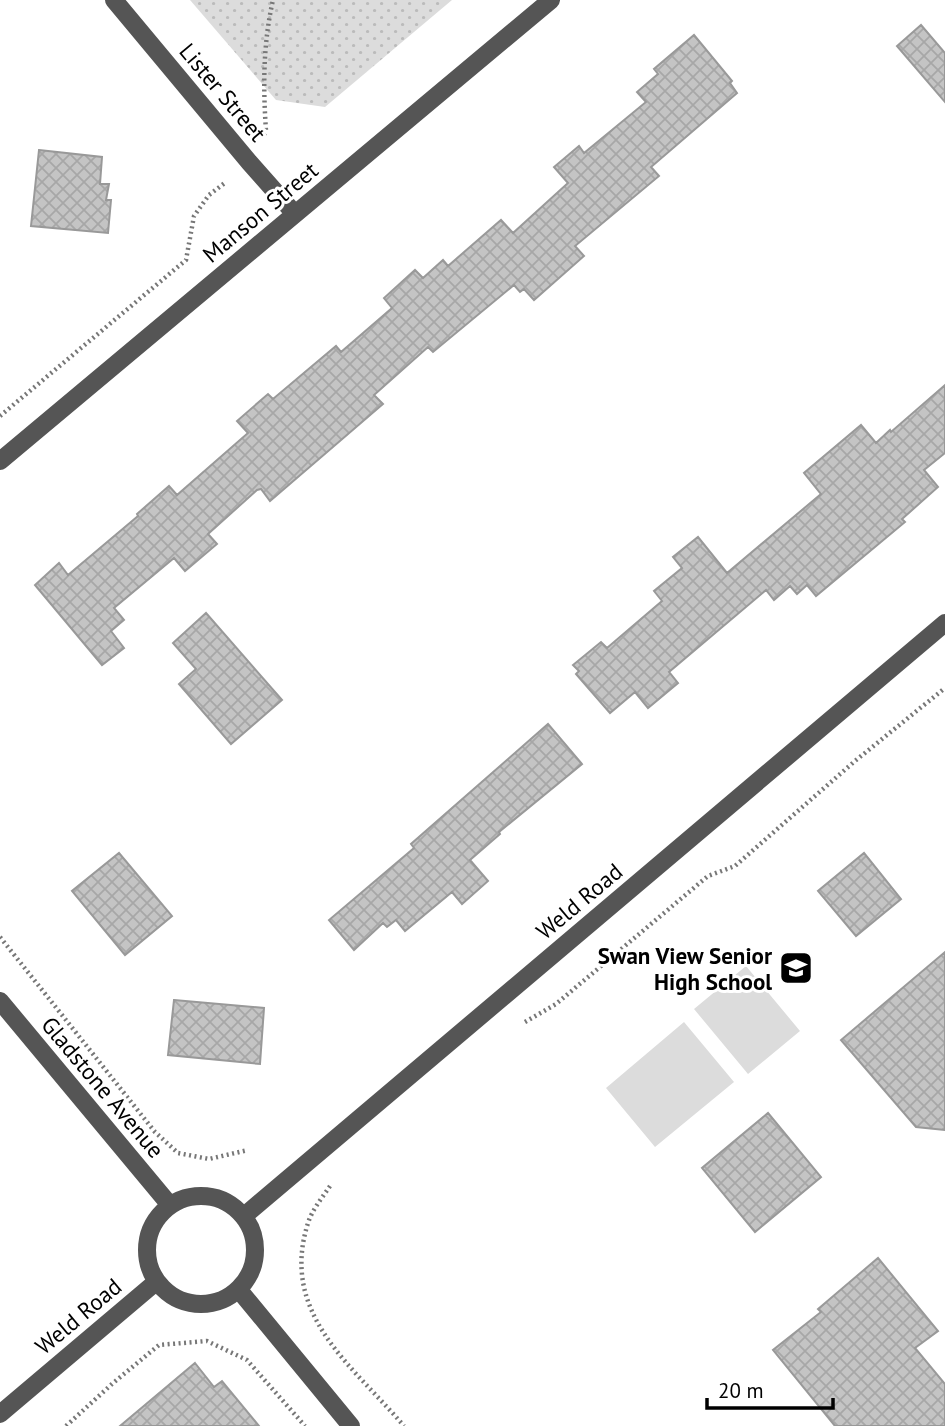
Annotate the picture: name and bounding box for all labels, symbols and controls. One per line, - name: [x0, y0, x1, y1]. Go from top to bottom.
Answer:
- street label: Lister Street: [173, 37, 273, 147]
- street label: Manson Street: [196, 155, 324, 269]
- street label: Weld Road: [530, 857, 628, 945]
- place label: Swan View Senior High School: [598, 941, 773, 996]
- school or university icon: Swan View Senior High School: [777, 949, 815, 987]
- street label: Gladstone Avenue: [35, 1010, 171, 1164]
- street label: Weld Road: [29, 1272, 127, 1360]
- scale bar: [707, 1366, 833, 1410]
- text: 20 m: [718, 1377, 764, 1404]

